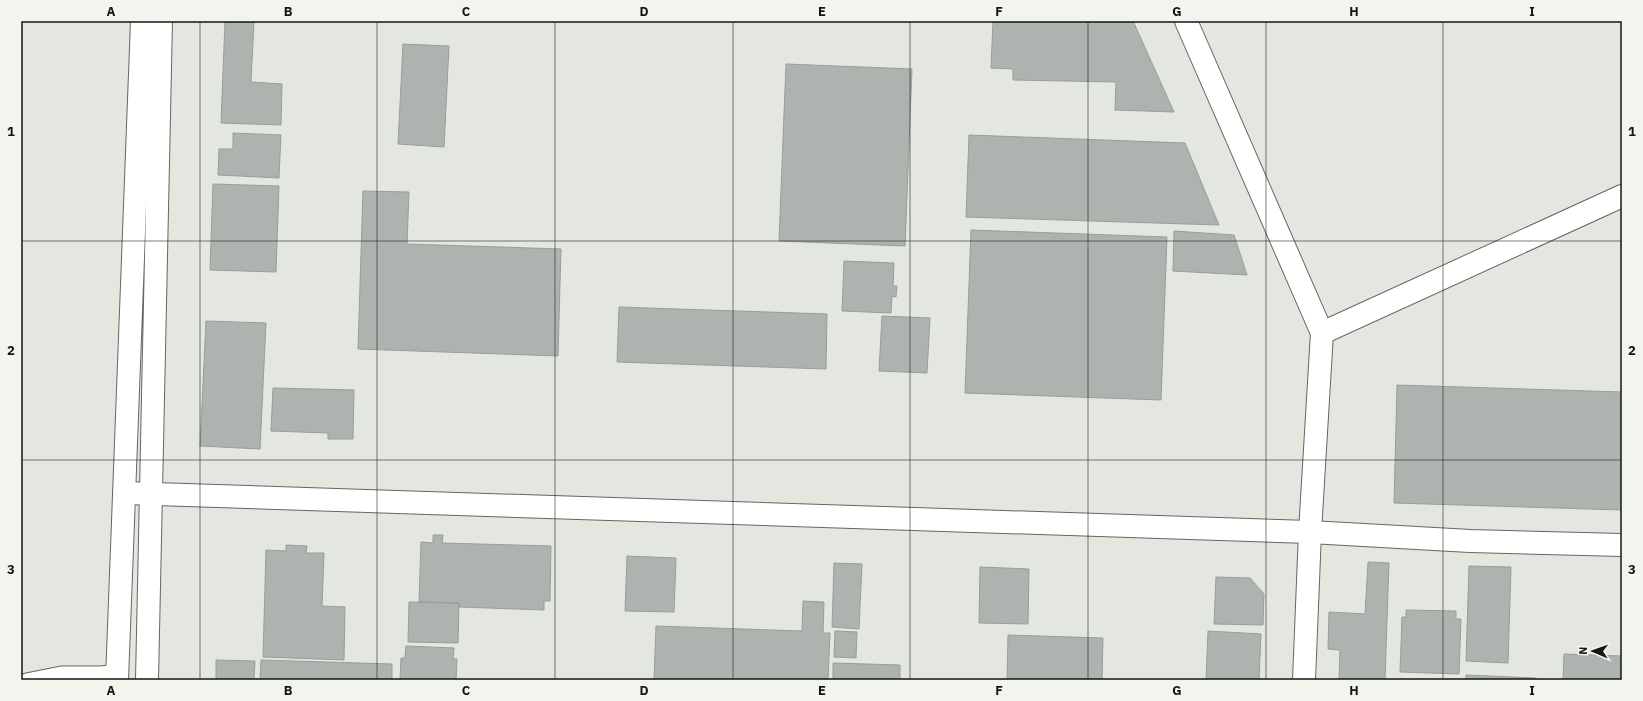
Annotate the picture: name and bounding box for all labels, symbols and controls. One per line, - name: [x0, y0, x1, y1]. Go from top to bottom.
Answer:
- text: A: [107, 3, 116, 20]
- text: B: [284, 3, 293, 20]
- text: C: [462, 3, 471, 20]
- text: D: [639, 3, 649, 20]
- text: E: [818, 3, 826, 20]
- text: F: [995, 3, 1003, 20]
- text: G: [1172, 3, 1182, 20]
- text: H: [1349, 3, 1359, 20]
- text: I: [1529, 3, 1535, 20]
- text: 1: [7, 123, 15, 140]
- text: 1: [1628, 123, 1636, 140]
- text: 2: [7, 342, 15, 359]
- text: 2: [1628, 342, 1636, 359]
- text: 3: [7, 561, 15, 578]
- text: 3: [1628, 561, 1636, 578]
- north arrow: [1573, 631, 1613, 671]
- text: N: [1576, 646, 1590, 655]
- text: A: [107, 682, 116, 699]
- text: B: [284, 682, 293, 699]
- text: C: [462, 682, 471, 699]
- text: D: [639, 682, 649, 699]
- text: E: [818, 682, 826, 699]
- text: F: [995, 682, 1003, 699]
- text: G: [1172, 682, 1182, 699]
- text: H: [1349, 682, 1359, 699]
- text: I: [1529, 682, 1535, 699]

